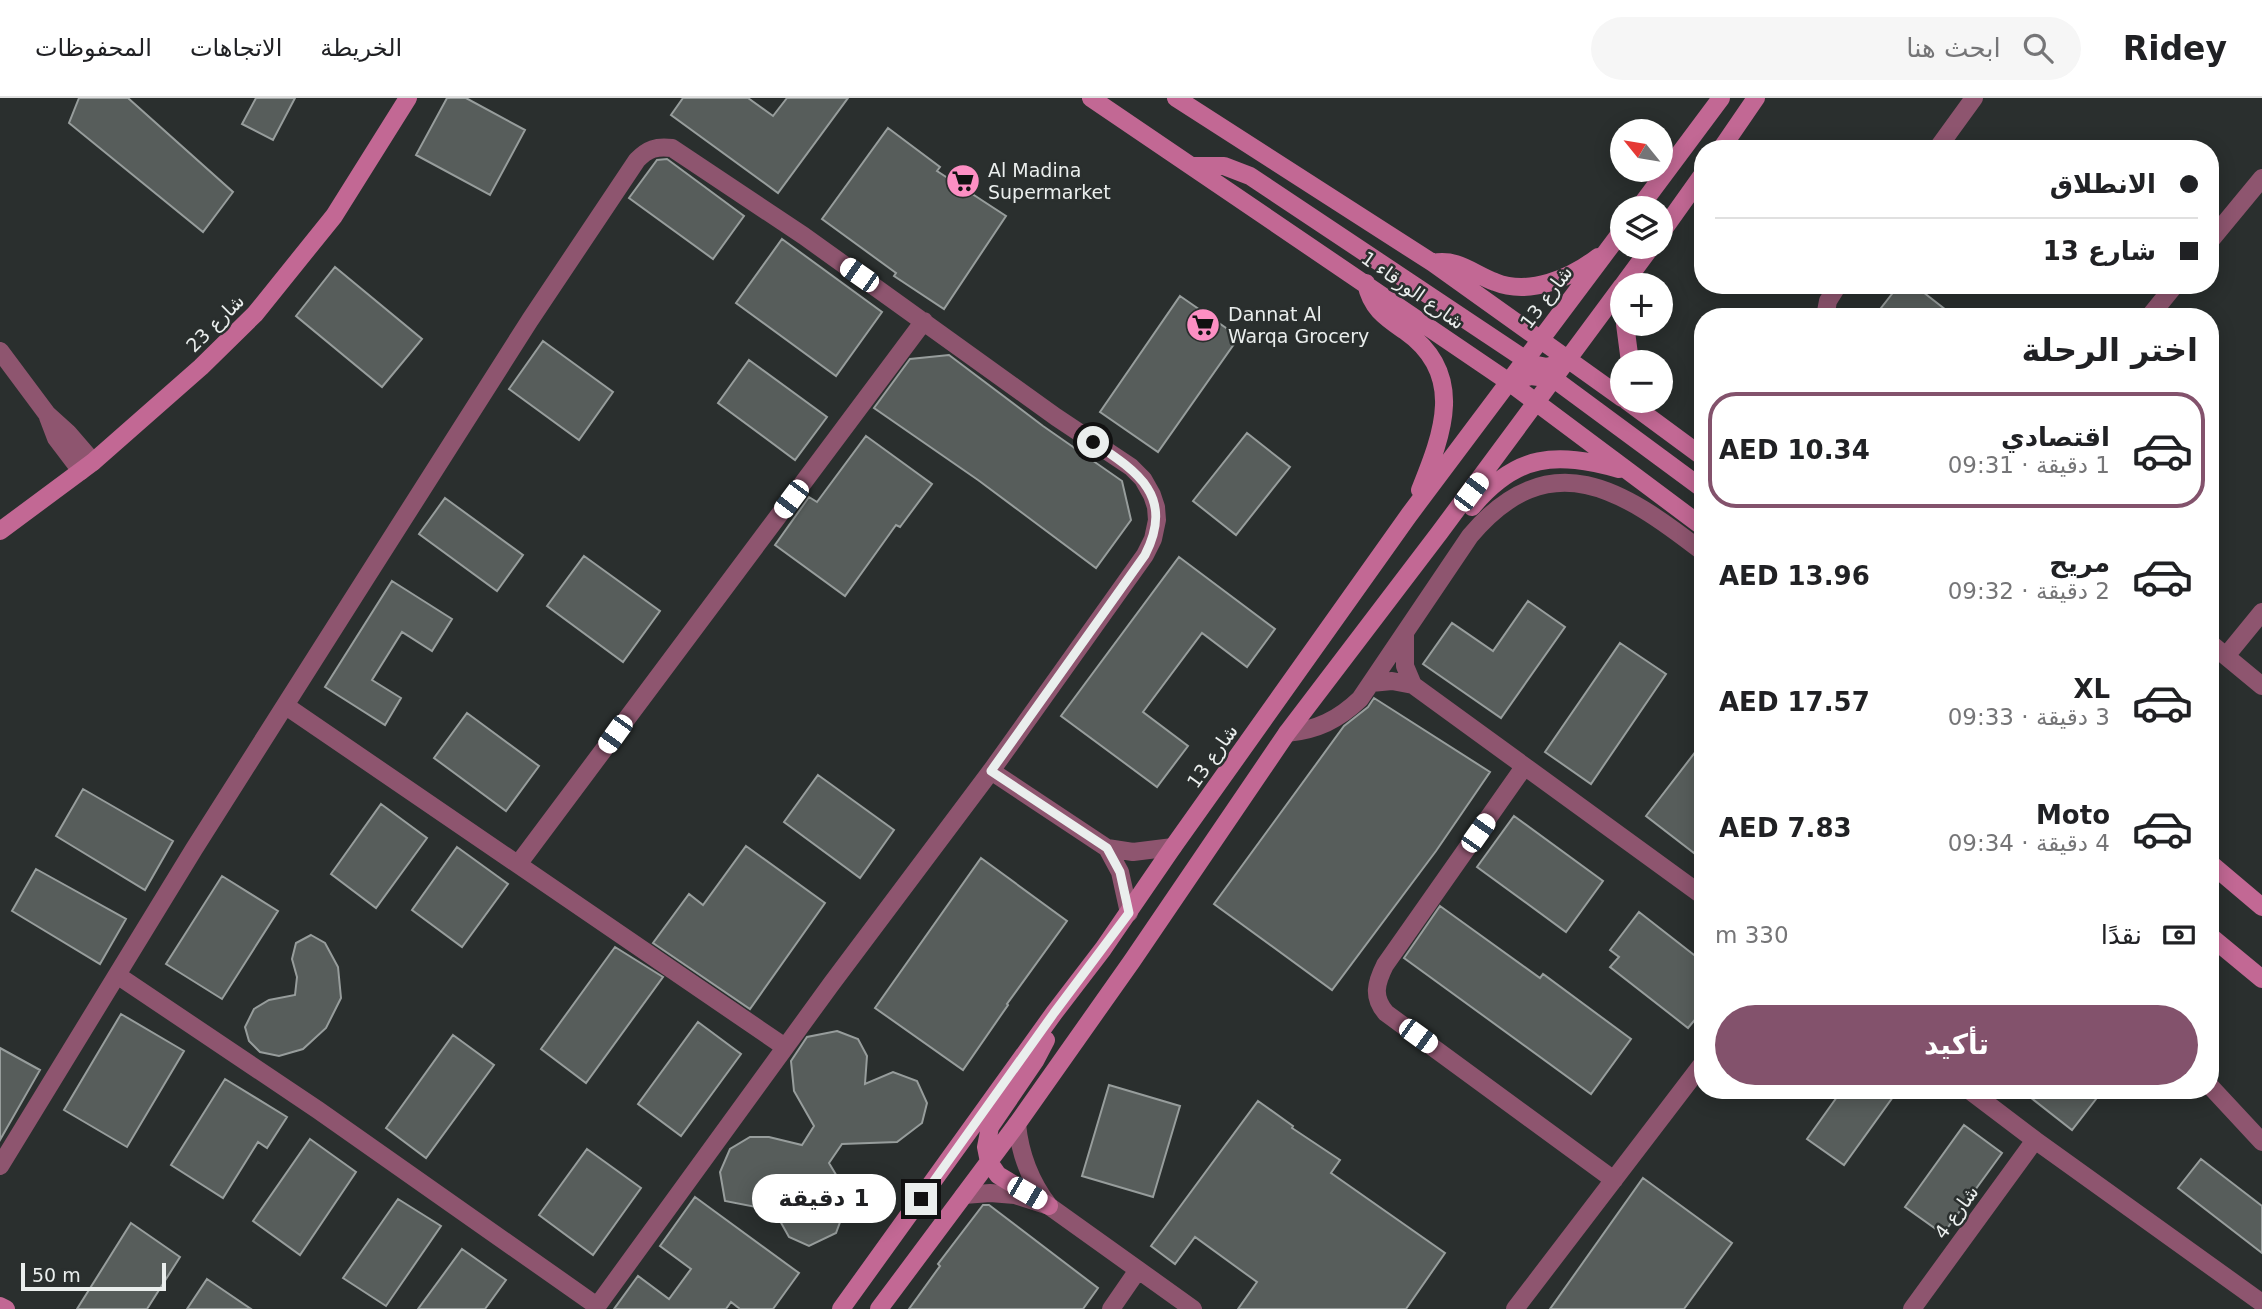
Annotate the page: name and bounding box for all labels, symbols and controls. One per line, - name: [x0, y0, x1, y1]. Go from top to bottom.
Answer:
- search box: [1591, 17, 2081, 80]
- icon: search: [2019, 29, 2057, 67]
- text: Ridey: [2123, 29, 2227, 68]
- text: ابحث هنا: [1906, 33, 2001, 63]
- text: المحفوظات: [35, 34, 152, 62]
- text: الاتجاهات: [190, 34, 282, 62]
- text: الخريطة: [320, 34, 402, 62]
- north arrow: [1610, 119, 1673, 182]
- map controls: [1610, 119, 1673, 413]
- place label: Al Madina Supermarket: [988, 159, 1111, 203]
- supermarket icon: Al Madina Supermarket: [944, 162, 982, 200]
- text: الانطلاق: [2050, 169, 2156, 199]
- button: layers: [1610, 196, 1673, 259]
- text: شارع 13: [2043, 236, 2156, 266]
- street label: شارع الورقاء 1: [1357, 246, 1469, 334]
- car: [836, 254, 883, 296]
- street label: شارع 13: [1515, 261, 1577, 333]
- button: +: [1610, 273, 1673, 336]
- street label: شارع 23: [182, 290, 249, 357]
- place label: Dannat Al Warqa Grocery: [1228, 303, 1369, 347]
- supermarket icon: Dannat Al Warqa Grocery: [1184, 306, 1222, 344]
- text: اختر الرحلة: [2021, 331, 2198, 369]
- button: −: [1610, 350, 1673, 413]
- icon: car: [2131, 419, 2194, 482]
- text: اقتصادي: [2001, 422, 2110, 452]
- route start: [1077, 426, 1109, 458]
- text: AED 10.34: [1719, 435, 1870, 465]
- text: 1 دقيقة · 09:31: [1948, 452, 2110, 478]
- car: [1450, 469, 1493, 515]
- car: [770, 476, 813, 522]
- icon: car: [2131, 545, 2194, 608]
- text: مريح: [2049, 548, 2110, 578]
- text: AED 13.96: [1719, 561, 1870, 591]
- text: 2 دقيقة · 09:32: [1948, 578, 2110, 604]
- icon: car: [2131, 671, 2194, 734]
- text: XL: [2073, 674, 2110, 704]
- text: AED 17.57: [1719, 687, 1870, 717]
- text: 3 دقيقة · 09:33: [1948, 704, 2110, 730]
- car: [595, 711, 636, 757]
- street label: شارع 13: [1182, 720, 1243, 793]
- icon: car: [2131, 797, 2194, 860]
- text: Moto: [2036, 800, 2110, 830]
- car: [1458, 810, 1499, 856]
- text: AED 7.83: [1719, 813, 1852, 843]
- text: 4 دقيقة · 09:34: [1948, 830, 2110, 856]
- icon: cash: [2160, 916, 2198, 954]
- text: نقدًا: [2101, 920, 2142, 950]
- text: 330 m: [1715, 922, 1789, 948]
- button: تأكيد: [1715, 1005, 2198, 1085]
- car: [1395, 1015, 1442, 1057]
- car: [1004, 1173, 1051, 1213]
- callout: 1 دقيقة: [753, 1174, 897, 1224]
- street label: شارع 4: [1929, 1181, 1983, 1243]
- route end: [905, 1183, 937, 1215]
- text: 1 دقيقة: [779, 1185, 869, 1211]
- scale bar: [21, 1260, 166, 1292]
- text: 50 m: [32, 1264, 81, 1286]

